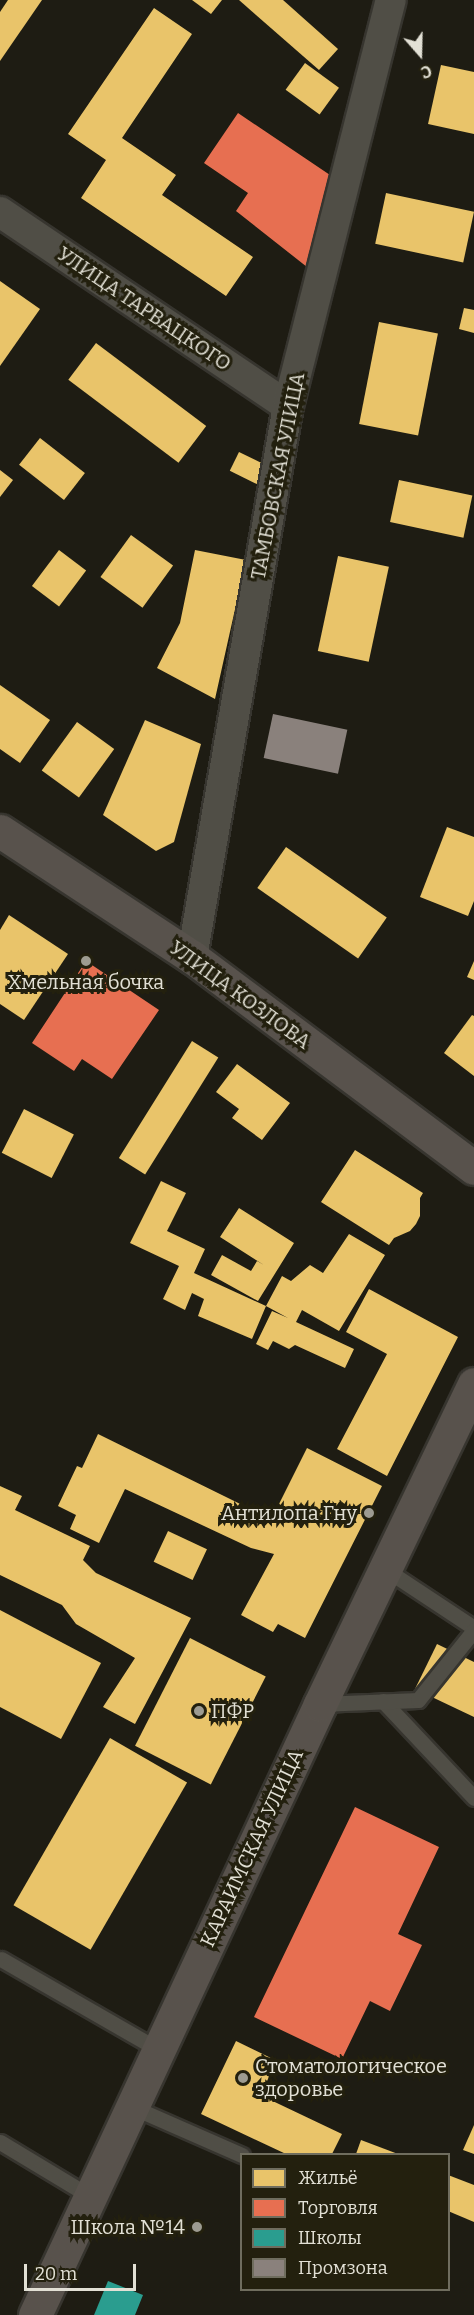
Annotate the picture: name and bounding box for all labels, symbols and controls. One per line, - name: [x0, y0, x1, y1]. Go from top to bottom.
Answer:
- north arrow: [390, 24, 450, 84]
- text: С: [418, 61, 434, 82]
- street label: УЛИЦА ТАРВАЦКОГО: [53, 242, 235, 376]
- street label: ТАМБОВСКАЯ УЛИЦА: [246, 370, 310, 582]
- street label: УЛИЦА КОЗЛОВА: [165, 936, 315, 1054]
- marker: Хмельная бочка: [79, 954, 93, 968]
- place label: Хмельная бочка: [8, 970, 164, 994]
- place label: Антилопа Гну: [221, 1501, 357, 1525]
- marker: Антилопа Гну: [362, 1506, 376, 1520]
- place label: ПФР: [211, 1699, 254, 1723]
- marker: ПФР: [192, 1704, 206, 1718]
- street label: КАРАИМСКАЯ УЛИЦА: [196, 1745, 308, 1951]
- place label: Стоматологическое здоровье: [255, 2054, 447, 2101]
- marker: Стоматологическое здоровье: [236, 2071, 250, 2085]
- legend: [240, 2153, 450, 2291]
- text: Жильё: [298, 2167, 358, 2189]
- text: Торговля: [298, 2197, 378, 2219]
- place label: Школа №14: [70, 2215, 185, 2239]
- marker: Школа №14: [190, 2220, 204, 2234]
- text: Школы: [298, 2227, 362, 2249]
- scale bar: [27, 2252, 140, 2290]
- text: Промзона: [298, 2257, 388, 2279]
- text: 20 m: [35, 2263, 77, 2285]

